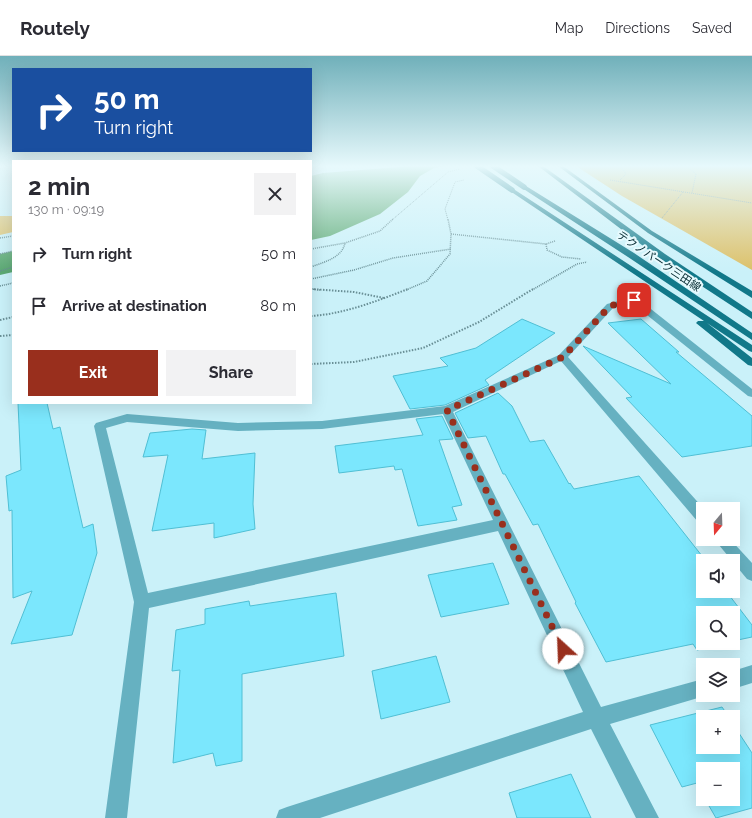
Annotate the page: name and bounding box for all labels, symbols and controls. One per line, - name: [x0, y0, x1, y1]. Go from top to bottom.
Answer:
- text: Routely: [20, 17, 90, 39]
- text: Map: [555, 20, 583, 36]
- text: Directions: [605, 20, 670, 36]
- text: Saved: [692, 20, 732, 36]
- text: 50 m: [94, 83, 160, 116]
- icon: right: [28, 84, 80, 136]
- text: Turn right: [94, 117, 173, 138]
- text: 2 min: [28, 172, 90, 201]
- button: close: [254, 173, 296, 215]
- text: 130 m · 09:19: [28, 202, 104, 217]
- street label: テクノパーク三田線: [614, 229, 703, 294]
- icon: right: [28, 243, 50, 265]
- text: Turn right: [62, 245, 132, 263]
- text: 50 m: [261, 245, 296, 263]
- pin: [617, 283, 651, 317]
- icon: arrive: [623, 289, 645, 311]
- icon: arrive: [28, 295, 50, 317]
- text: Arrive at destination: [62, 297, 207, 315]
- text: 80 m: [260, 297, 296, 315]
- button: Exit: [28, 350, 158, 396]
- button: Share: [166, 350, 296, 396]
- north arrow: [696, 502, 740, 546]
- map controls: [696, 502, 740, 806]
- button: sound: [696, 554, 740, 598]
- button: search: [696, 606, 740, 650]
- position arrow: [542, 628, 584, 670]
- button: layers: [696, 658, 740, 702]
- button: +: [696, 710, 740, 754]
- button: −: [696, 762, 740, 806]

